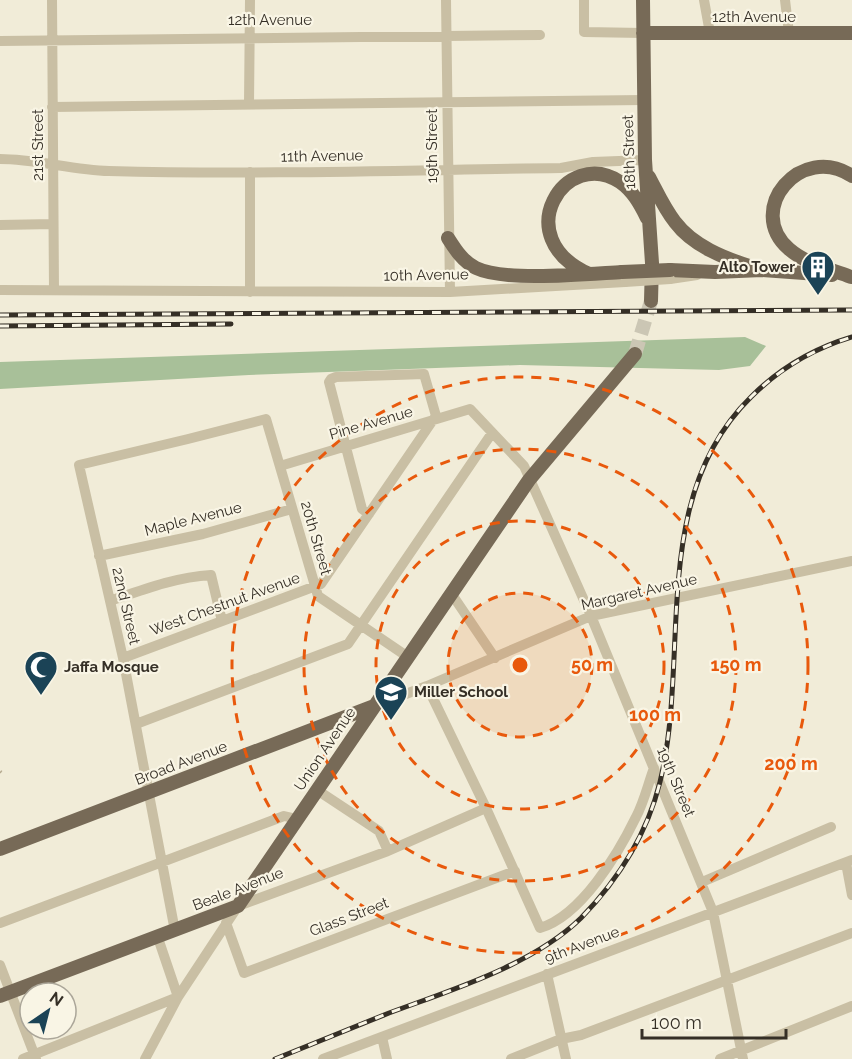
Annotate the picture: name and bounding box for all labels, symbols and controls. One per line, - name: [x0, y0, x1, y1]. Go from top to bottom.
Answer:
- street label: 12th Avenue: [712, 8, 796, 26]
- street label: 12th Avenue: [228, 11, 312, 29]
- street label: 21st Street: [29, 109, 47, 181]
- street label: 19th Street: [423, 109, 441, 183]
- street label: 18th Street: [619, 114, 639, 190]
- street label: 11th Avenue: [281, 146, 364, 166]
- building icon: Alto Tower: [800, 249, 836, 296]
- place label: Alto Tower: [719, 258, 795, 276]
- street label: 10th Avenue: [383, 265, 469, 285]
- street label: Pine Avenue: [327, 402, 415, 444]
- street label: Maple Avenue: [143, 498, 244, 540]
- street label: 20th Street: [297, 499, 335, 577]
- street label: 22nd Street: [108, 565, 144, 647]
- street label: West Chestnut Avenue: [148, 568, 303, 640]
- street label: Margaret Avenue: [579, 570, 699, 614]
- mosque icon: Jaffa Mosque: [23, 649, 59, 696]
- text: 50 m: [571, 654, 613, 675]
- text: 150 m: [711, 654, 762, 675]
- centre of rings: [510, 655, 530, 675]
- place label: Jaffa Mosque: [64, 658, 159, 676]
- school or university icon: Miller School: [373, 674, 409, 721]
- place label: Miller School: [414, 683, 508, 701]
- street label: Union Avenue: [290, 704, 360, 794]
- text: 100 m: [629, 704, 681, 725]
- street label: Broad Avenue: [132, 737, 230, 789]
- street label: 19th Street: [653, 744, 699, 820]
- text: 200 m: [764, 753, 818, 774]
- street label: Beale Avenue: [190, 863, 286, 915]
- street label: Glass Street: [307, 894, 391, 940]
- street label: 9th Avenue: [542, 922, 622, 967]
- north arrow: [18, 981, 78, 1041]
- text: N: [46, 988, 67, 1010]
- scale bar: [642, 1002, 786, 1040]
- text: 100 m: [651, 1012, 702, 1033]

